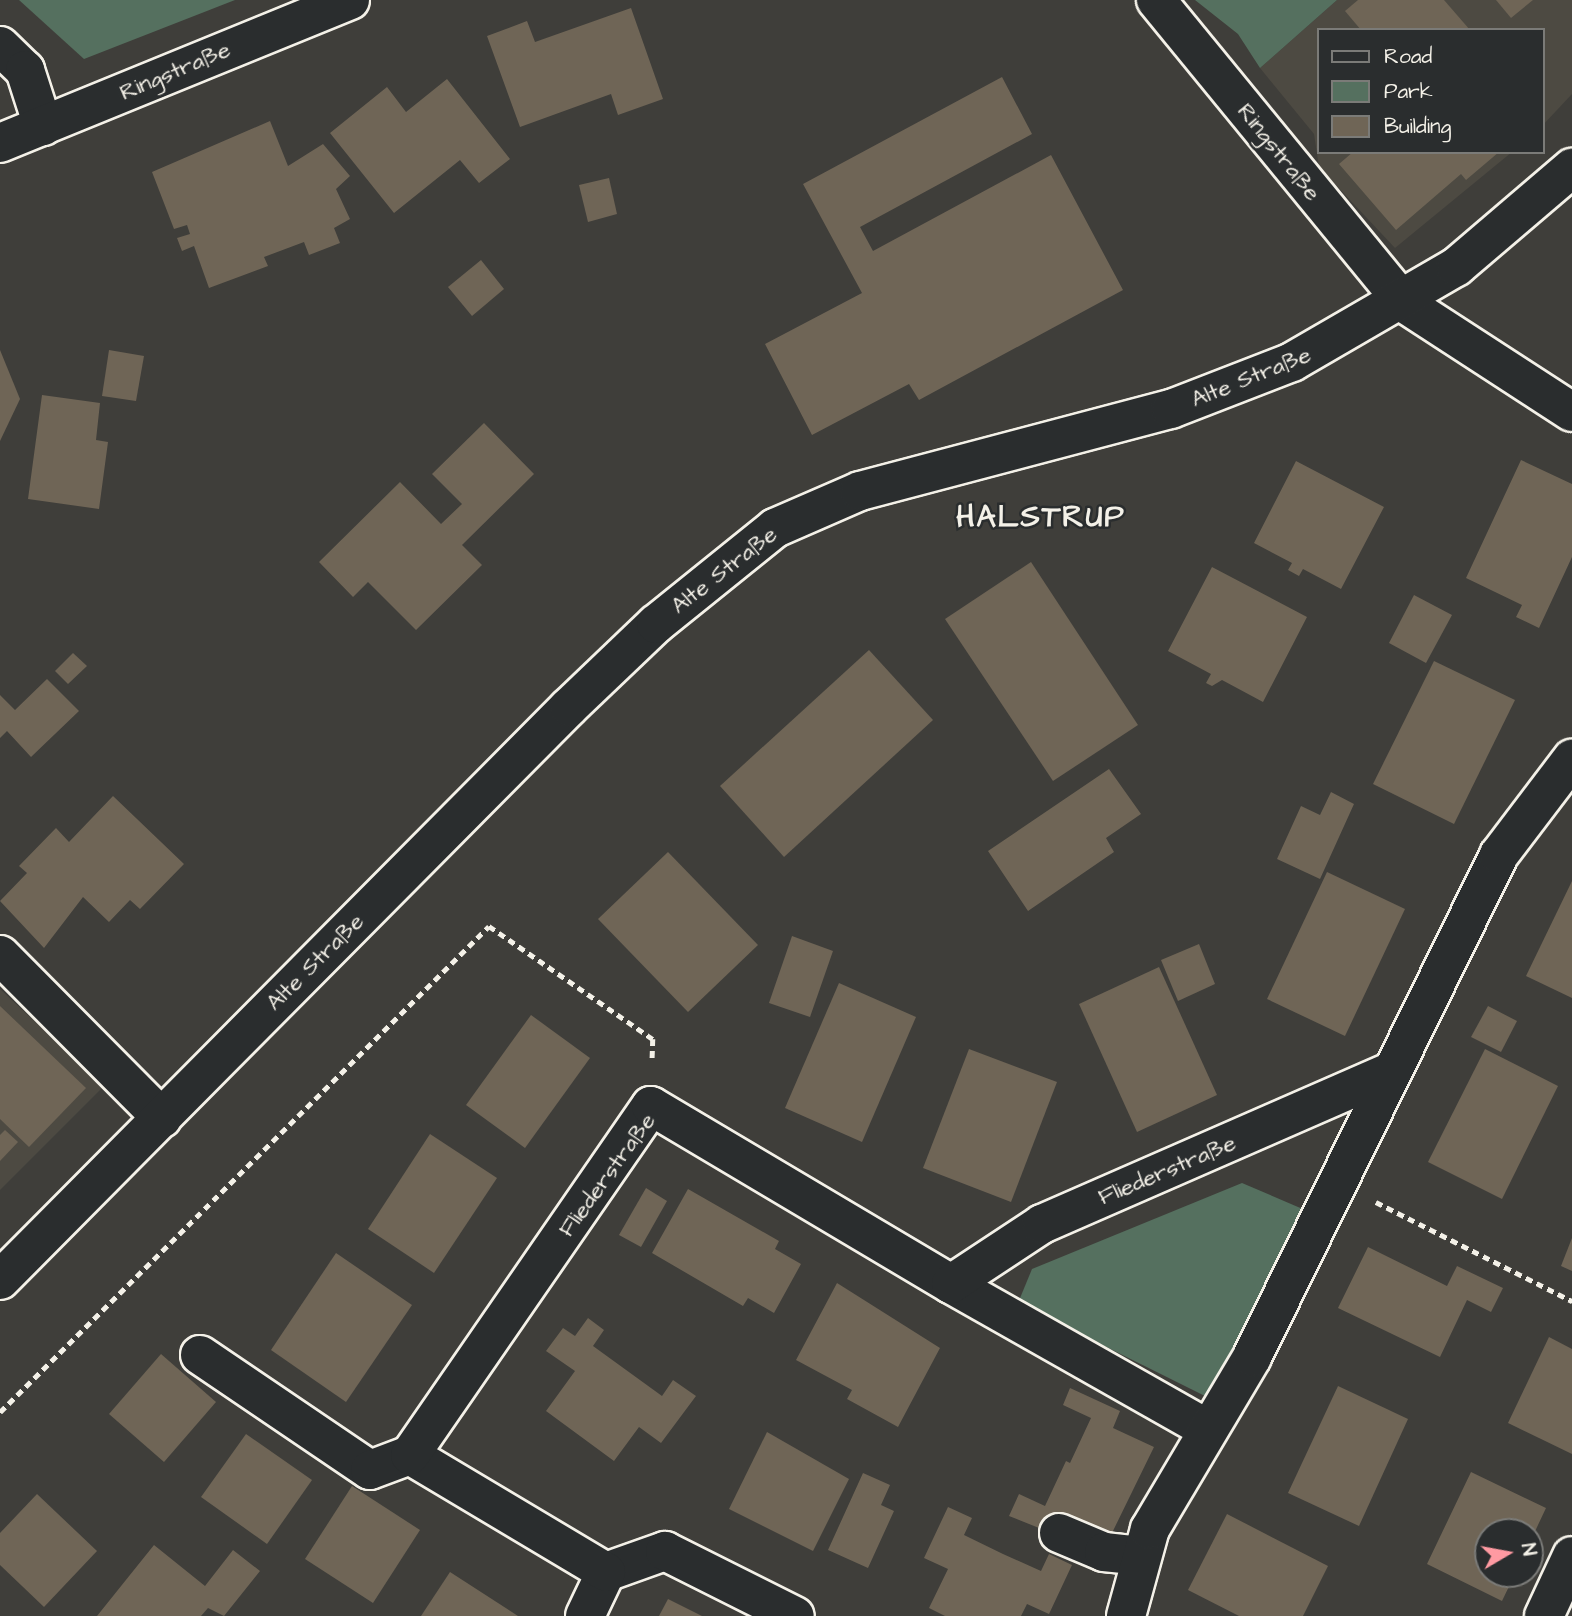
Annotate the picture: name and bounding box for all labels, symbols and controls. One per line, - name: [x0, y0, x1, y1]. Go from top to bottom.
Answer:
- legend: [1316, 28, 1544, 154]
- street label: Ringstraße: [116, 35, 234, 107]
- text: Road: [1384, 42, 1432, 71]
- text: Park: [1384, 77, 1433, 106]
- street label: Ringstraße: [1231, 98, 1327, 206]
- text: Building: [1384, 112, 1451, 141]
- street label: Alte Straße: [1187, 340, 1315, 414]
- district label: HALSTRUP: [957, 499, 1125, 535]
- street label: Alte Straße: [666, 520, 782, 620]
- street label: Alte Straße: [260, 907, 370, 1017]
- street label: Fliederstraße: [553, 1108, 661, 1242]
- street label: Fliederstraße: [1094, 1129, 1240, 1211]
- north arrow: [1474, 1518, 1544, 1588]
- text: N: [1514, 1541, 1543, 1558]

